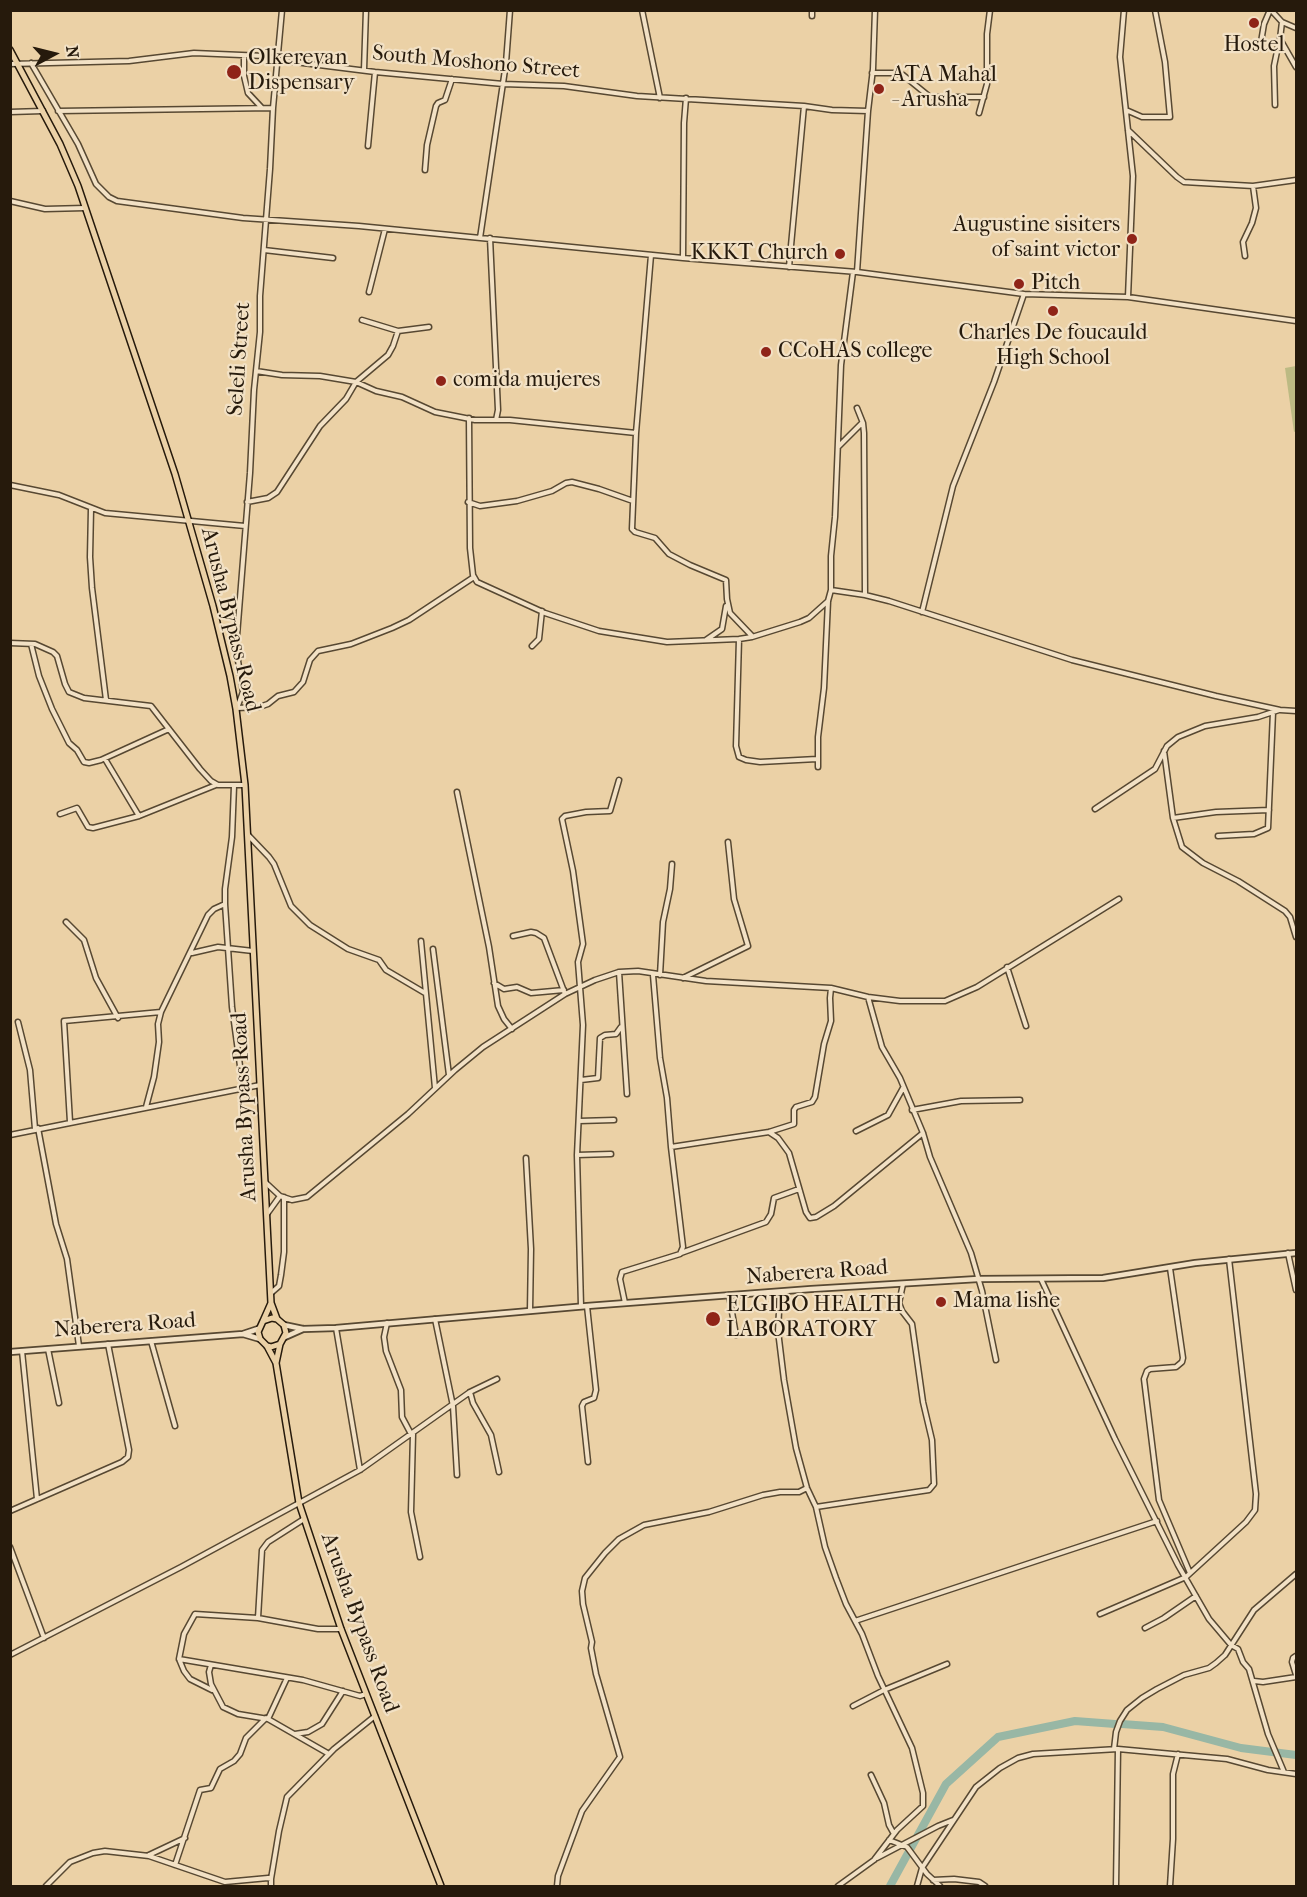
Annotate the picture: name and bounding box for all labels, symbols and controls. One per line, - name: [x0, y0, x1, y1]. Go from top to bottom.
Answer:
- marker: Hostel: [1247, 16, 1261, 30]
- north arrow: [24, 24, 84, 84]
- place label: Hostel: [1223, 33, 1285, 59]
- street label: South Moshono Street: [371, 41, 581, 85]
- text: N: [62, 45, 83, 59]
- place label: Olkereyan Dispensary: [248, 46, 354, 98]
- marker: Olkereyan Dispensary: [225, 63, 243, 81]
- place label: ATA Mahal - Arusha: [891, 63, 997, 114]
- marker: ATA Mahal - Arusha: [872, 82, 886, 96]
- place label: Augustine sisiters of saint victor: [953, 213, 1120, 264]
- marker: Augustine sisiters of saint victor: [1125, 232, 1139, 246]
- place label: KKKT Church: [690, 241, 828, 267]
- marker: KKKT Church: [833, 247, 847, 261]
- place label: Pitch: [1031, 271, 1080, 297]
- marker: Pitch: [1012, 277, 1026, 291]
- street label: Seleli Street: [223, 301, 257, 417]
- marker: Charles De foucauld High School: [1046, 304, 1060, 318]
- place label: Charles De foucauld High School: [959, 321, 1147, 372]
- place label: CCoHAS college: [778, 339, 932, 365]
- marker: CCoHAS college: [759, 345, 773, 359]
- place label: comida mujeres: [453, 368, 600, 394]
- marker: comida mujeres: [434, 374, 448, 388]
- street label: Arusha Bypass Road: [194, 525, 266, 715]
- street label: Arusha Bypass Road: [227, 1012, 263, 1202]
- street label: Naberera Road: [745, 1255, 889, 1291]
- place label: Mama lishe: [953, 1289, 1060, 1315]
- place label: ELGIBO HEALTH LABORATORY: [726, 1293, 903, 1344]
- marker: Mama lishe: [934, 1295, 948, 1309]
- street label: Naberera Road: [53, 1308, 197, 1344]
- marker: ELGIBO HEALTH LABORATORY: [704, 1310, 722, 1328]
- street label: Arusha Bypass Road: [314, 1529, 404, 1717]

